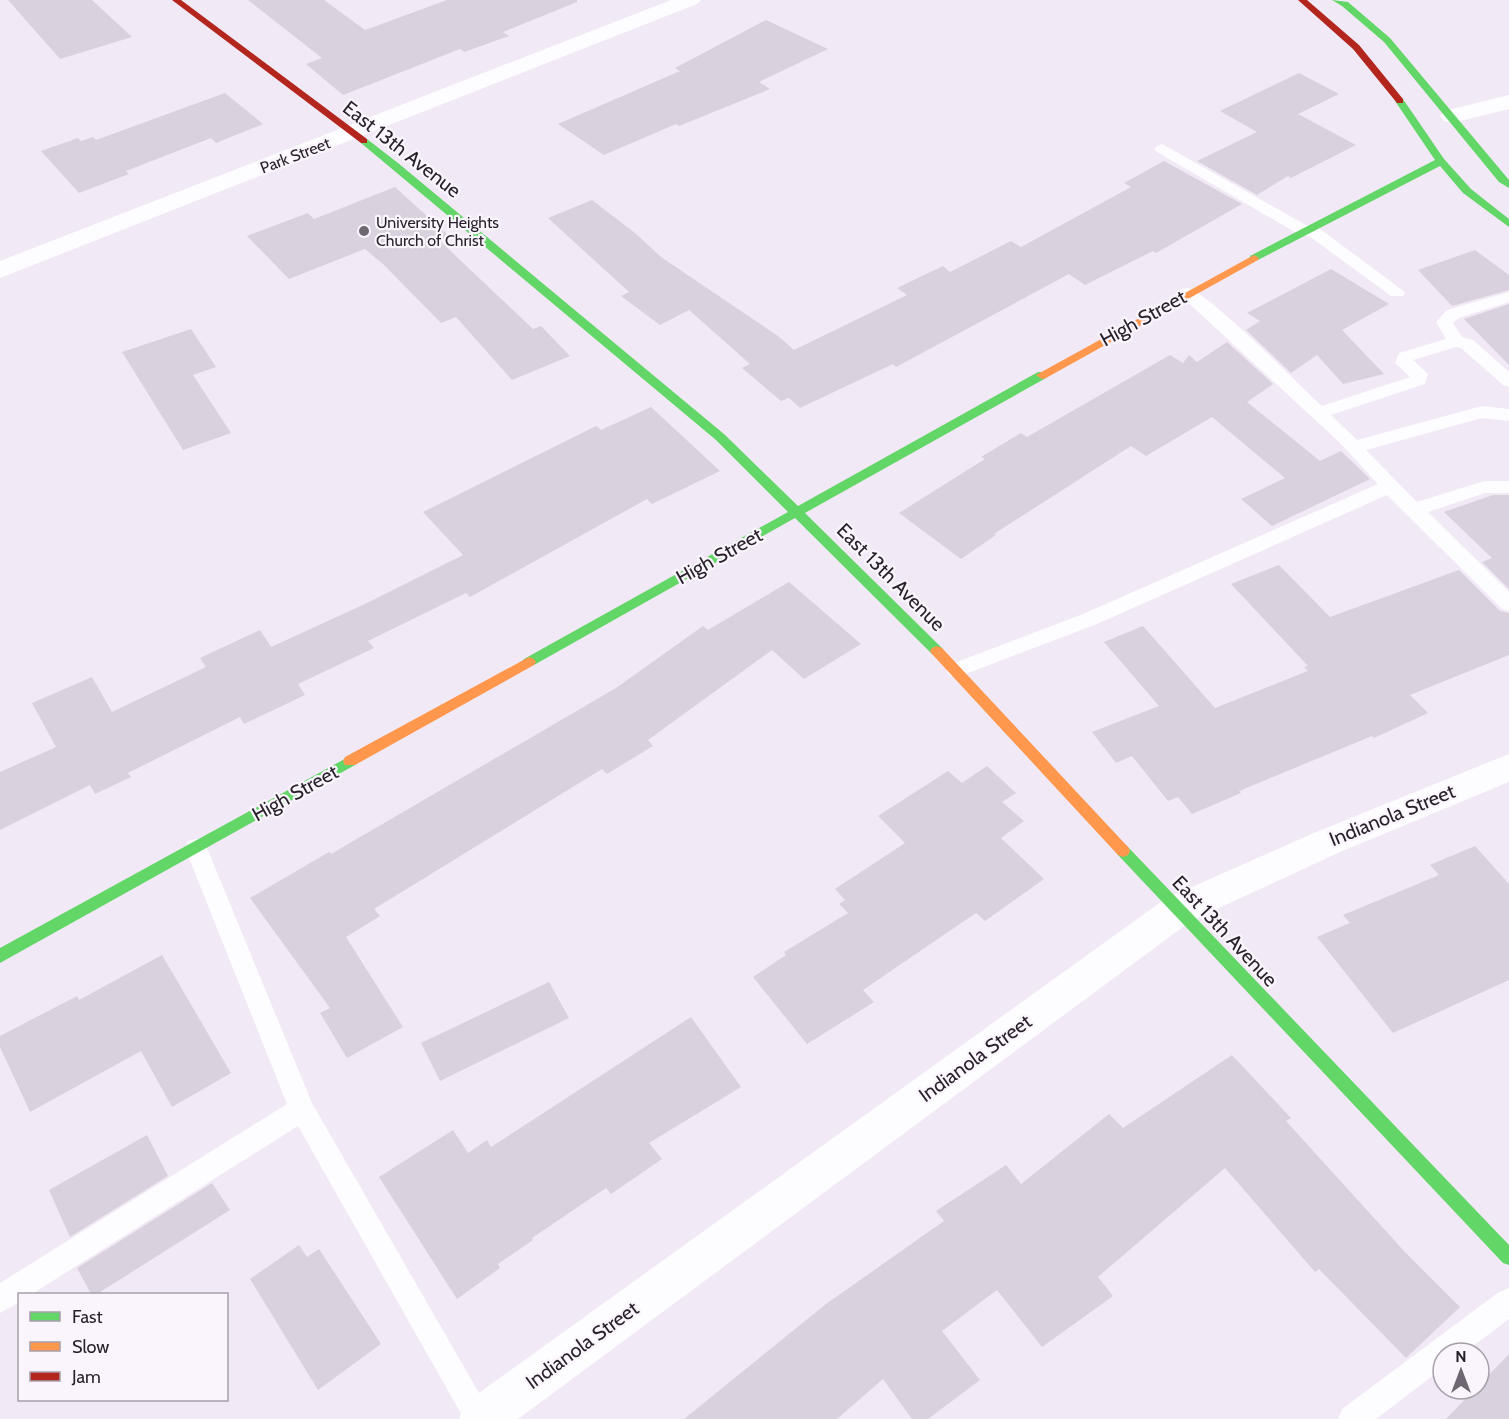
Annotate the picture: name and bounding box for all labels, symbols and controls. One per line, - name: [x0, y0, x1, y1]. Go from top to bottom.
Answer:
- street label: East 13th Avenue: [338, 96, 466, 202]
- street label: Park Street: [257, 133, 333, 178]
- place label: University Heights Church of Christ: [376, 213, 499, 250]
- marker: University Heights Church of Christ: [357, 224, 371, 238]
- street label: High Street: [1096, 284, 1191, 351]
- street label: East 13th Avenue: [832, 518, 950, 636]
- street label: High Street: [672, 522, 767, 589]
- street label: High Street: [248, 759, 343, 826]
- street label: Indianola Street: [1326, 779, 1459, 851]
- street label: East 13th Avenue: [1167, 871, 1283, 991]
- street label: Indianola Street: [914, 1009, 1036, 1107]
- legend: [18, 1293, 228, 1401]
- street label: Indianola Street: [521, 1296, 643, 1394]
- text: Fast: [72, 1306, 103, 1328]
- text: Slow: [72, 1336, 109, 1358]
- north arrow: [1431, 1341, 1491, 1401]
- text: N: [1455, 1347, 1467, 1366]
- text: Jam: [71, 1366, 101, 1388]

